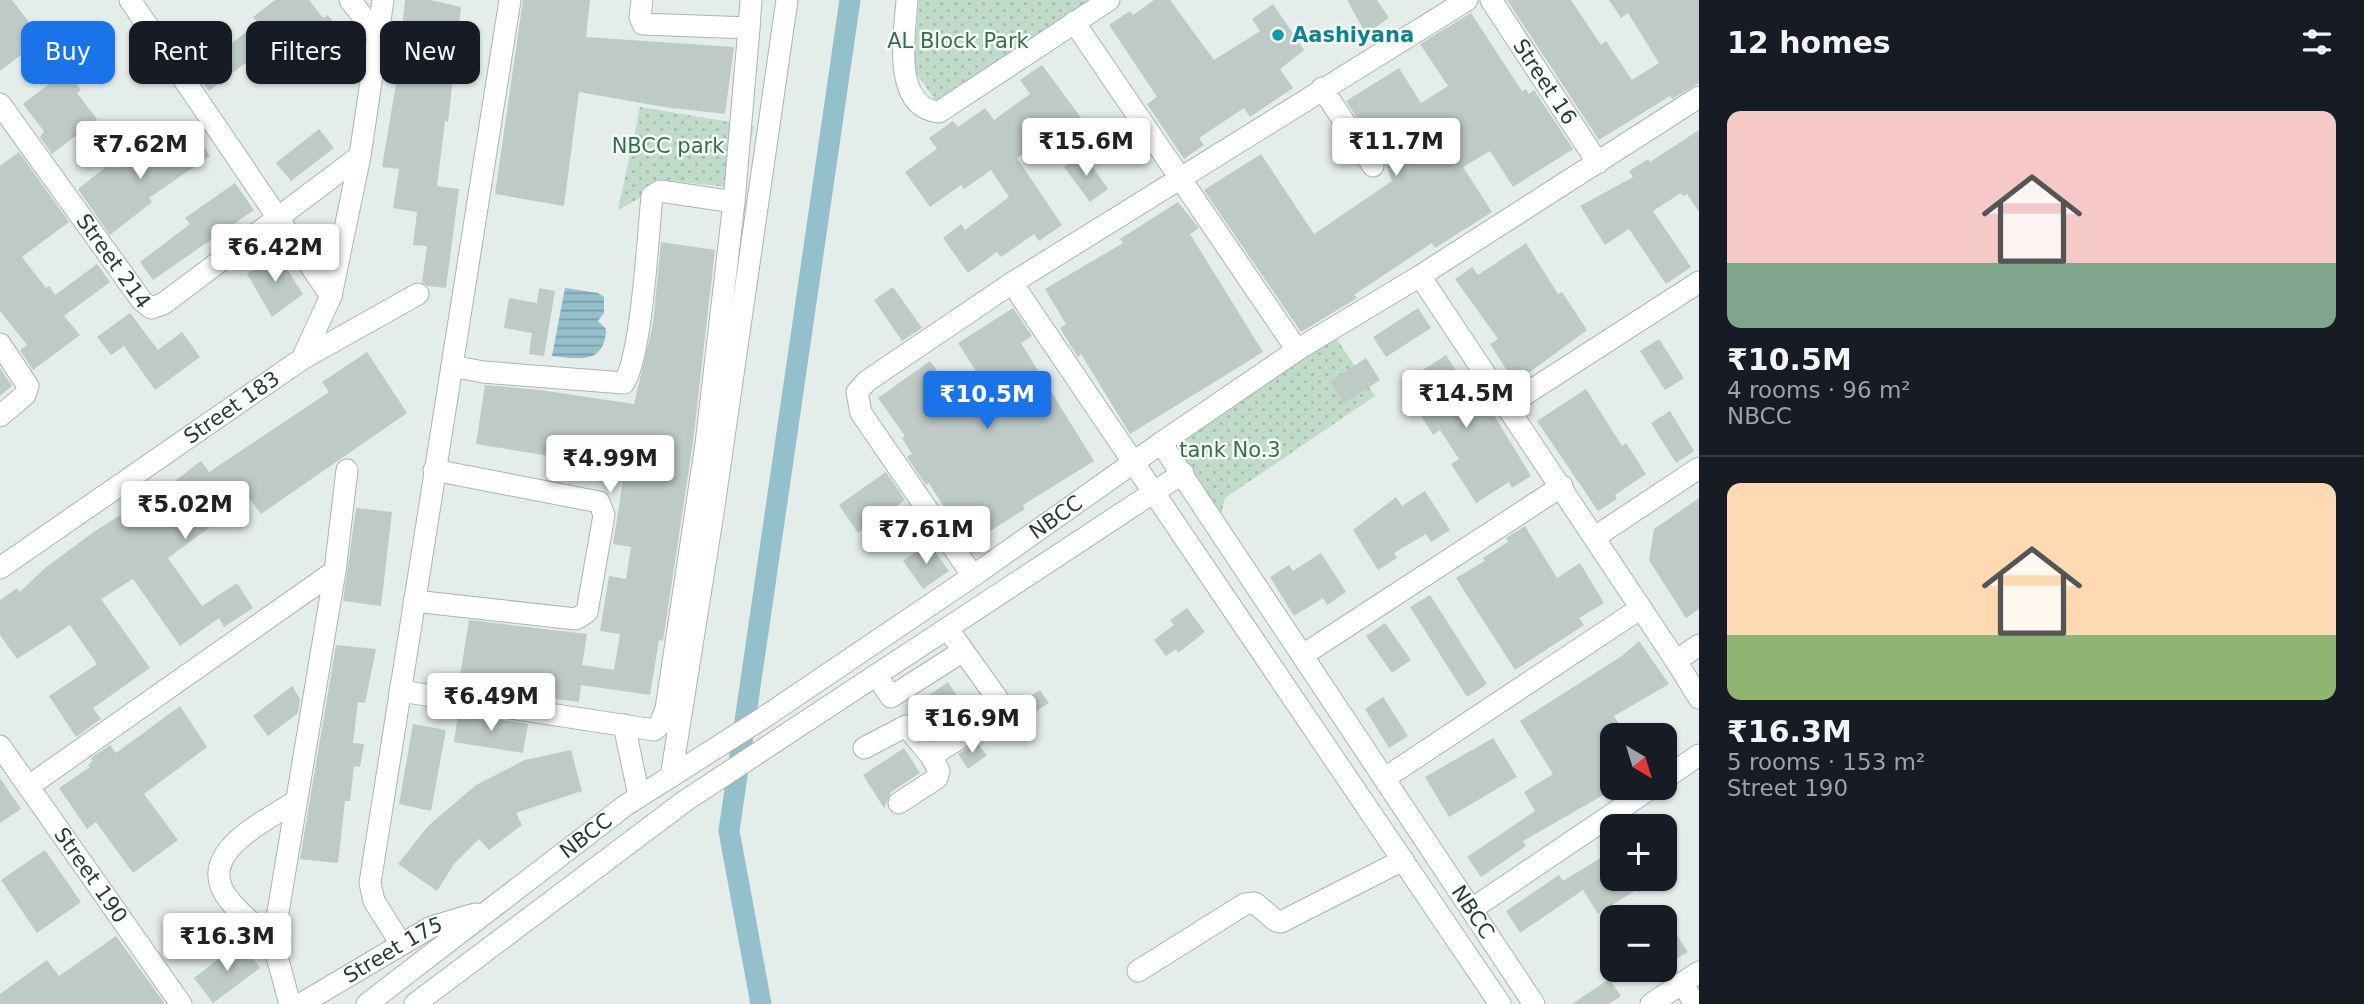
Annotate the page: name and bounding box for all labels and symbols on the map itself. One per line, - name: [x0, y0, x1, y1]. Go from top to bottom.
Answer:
- place label: Aashiyana: [1292, 23, 1414, 47]
- marker: Aashiyana: [1270, 27, 1286, 43]
- park label: AL Block Park: [887, 29, 1030, 53]
- street label: Street 16: [1508, 35, 1582, 129]
- pin: ₹15.6M: [1029, 118, 1143, 178]
- pin: ₹11.7M: [1339, 118, 1453, 178]
- pin: ₹7.62M: [83, 122, 197, 181]
- park label: NBCC park: [612, 134, 725, 158]
- street label: Street 214: [71, 209, 156, 313]
- pin: ₹6.42M: [218, 224, 332, 284]
- street label: Street 183: [180, 366, 284, 449]
- pin: ₹14.5M: [1409, 370, 1523, 430]
- pin: ₹10.5M: [930, 372, 1044, 431]
- pin: ₹4.99M: [553, 435, 667, 495]
- park label: tank No.3: [1179, 438, 1281, 462]
- pin: ₹5.02M: [128, 482, 242, 541]
- street label: NBCC: [1025, 490, 1087, 544]
- pin: ₹7.61M: [869, 506, 983, 566]
- pin: ₹6.49M: [434, 674, 548, 733]
- pin: ₹16.9M: [915, 696, 1029, 755]
- north arrow: [1600, 723, 1676, 800]
- street label: NBCC: [555, 808, 617, 863]
- street label: Street 190: [49, 823, 132, 928]
- street label: NBCC: [1447, 881, 1499, 943]
- street label: Street 175: [339, 912, 445, 988]
- pin: ₹16.3M: [170, 914, 284, 973]

